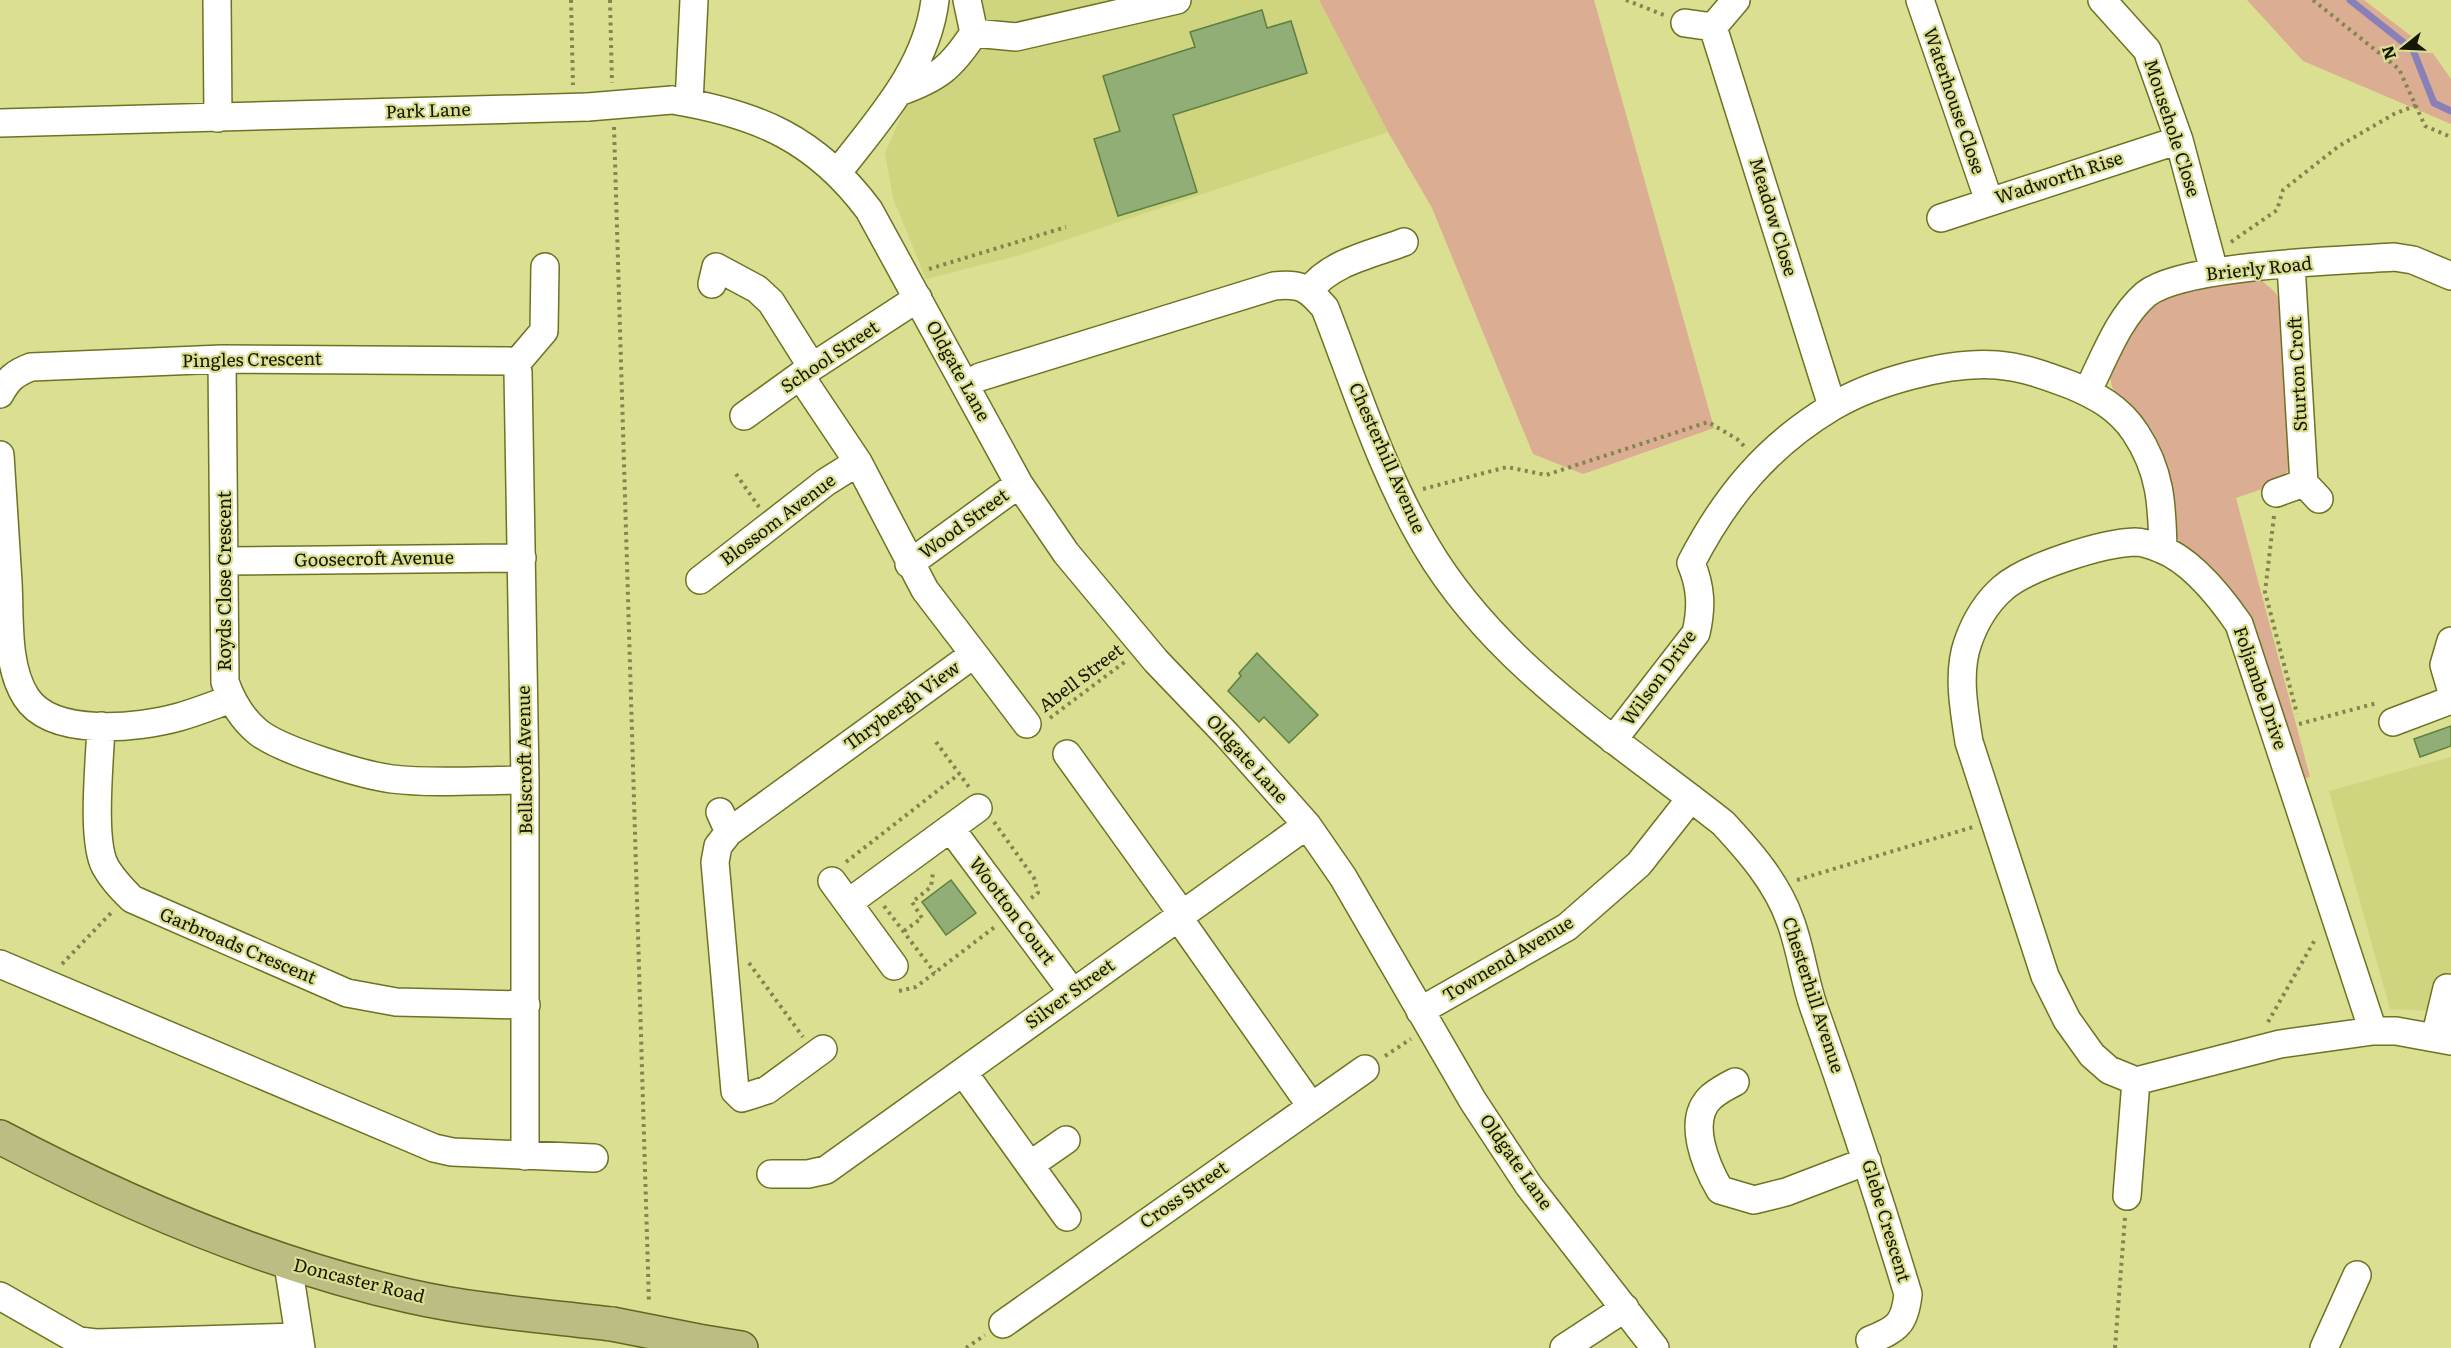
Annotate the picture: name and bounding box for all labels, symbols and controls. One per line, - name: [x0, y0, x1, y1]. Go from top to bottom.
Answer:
- north arrow: [2373, 18, 2433, 78]
- street label: Waterhouse Close: [1918, 23, 1993, 178]
- text: N: [2374, 43, 2401, 63]
- street label: Mousehole Close: [2138, 55, 2208, 200]
- street label: Park Lane: [385, 95, 471, 124]
- street label: Wadworth Rise: [1991, 143, 2126, 210]
- street label: Meadow Close: [1744, 154, 1805, 279]
- street label: Brierly Road: [2204, 249, 2313, 287]
- street label: School Street: [775, 312, 884, 399]
- street label: Oldgate Lane: [920, 315, 998, 426]
- street label: Sturton Croft: [2280, 315, 2313, 432]
- street label: Pingles Crescent: [182, 344, 323, 373]
- street label: Chesterhill Avenue: [1343, 378, 1434, 537]
- street label: Blossom Avenue: [714, 466, 841, 571]
- street label: Wood Street: [913, 481, 1014, 565]
- street label: Royds Close Crescent: [210, 490, 237, 671]
- street label: Goosecroft Avenue: [294, 543, 454, 572]
- street label: Foljambe Drive: [2228, 622, 2295, 753]
- street label: Wilson Drive: [1614, 624, 1702, 731]
- street label: Abell Street: [1032, 635, 1129, 718]
- street label: Thrybergh View: [837, 653, 965, 756]
- street label: Bellscroft Avenue: [509, 685, 538, 835]
- street label: Oldgate Lane: [1201, 707, 1296, 809]
- street label: Wootton Court: [963, 850, 1063, 970]
- street label: Garbroads Crescent: [156, 899, 322, 990]
- street label: Townend Avenue: [1437, 908, 1578, 1008]
- street label: Chesterhill Avenue: [1776, 913, 1852, 1076]
- street label: Silver Street: [1019, 951, 1120, 1035]
- street label: Oldgate Lane: [1474, 1108, 1560, 1215]
- street label: Cross Street: [1133, 1153, 1233, 1234]
- street label: Glebe Crescent: [1856, 1156, 1919, 1286]
- street label: Doncaster Road: [291, 1250, 428, 1309]

